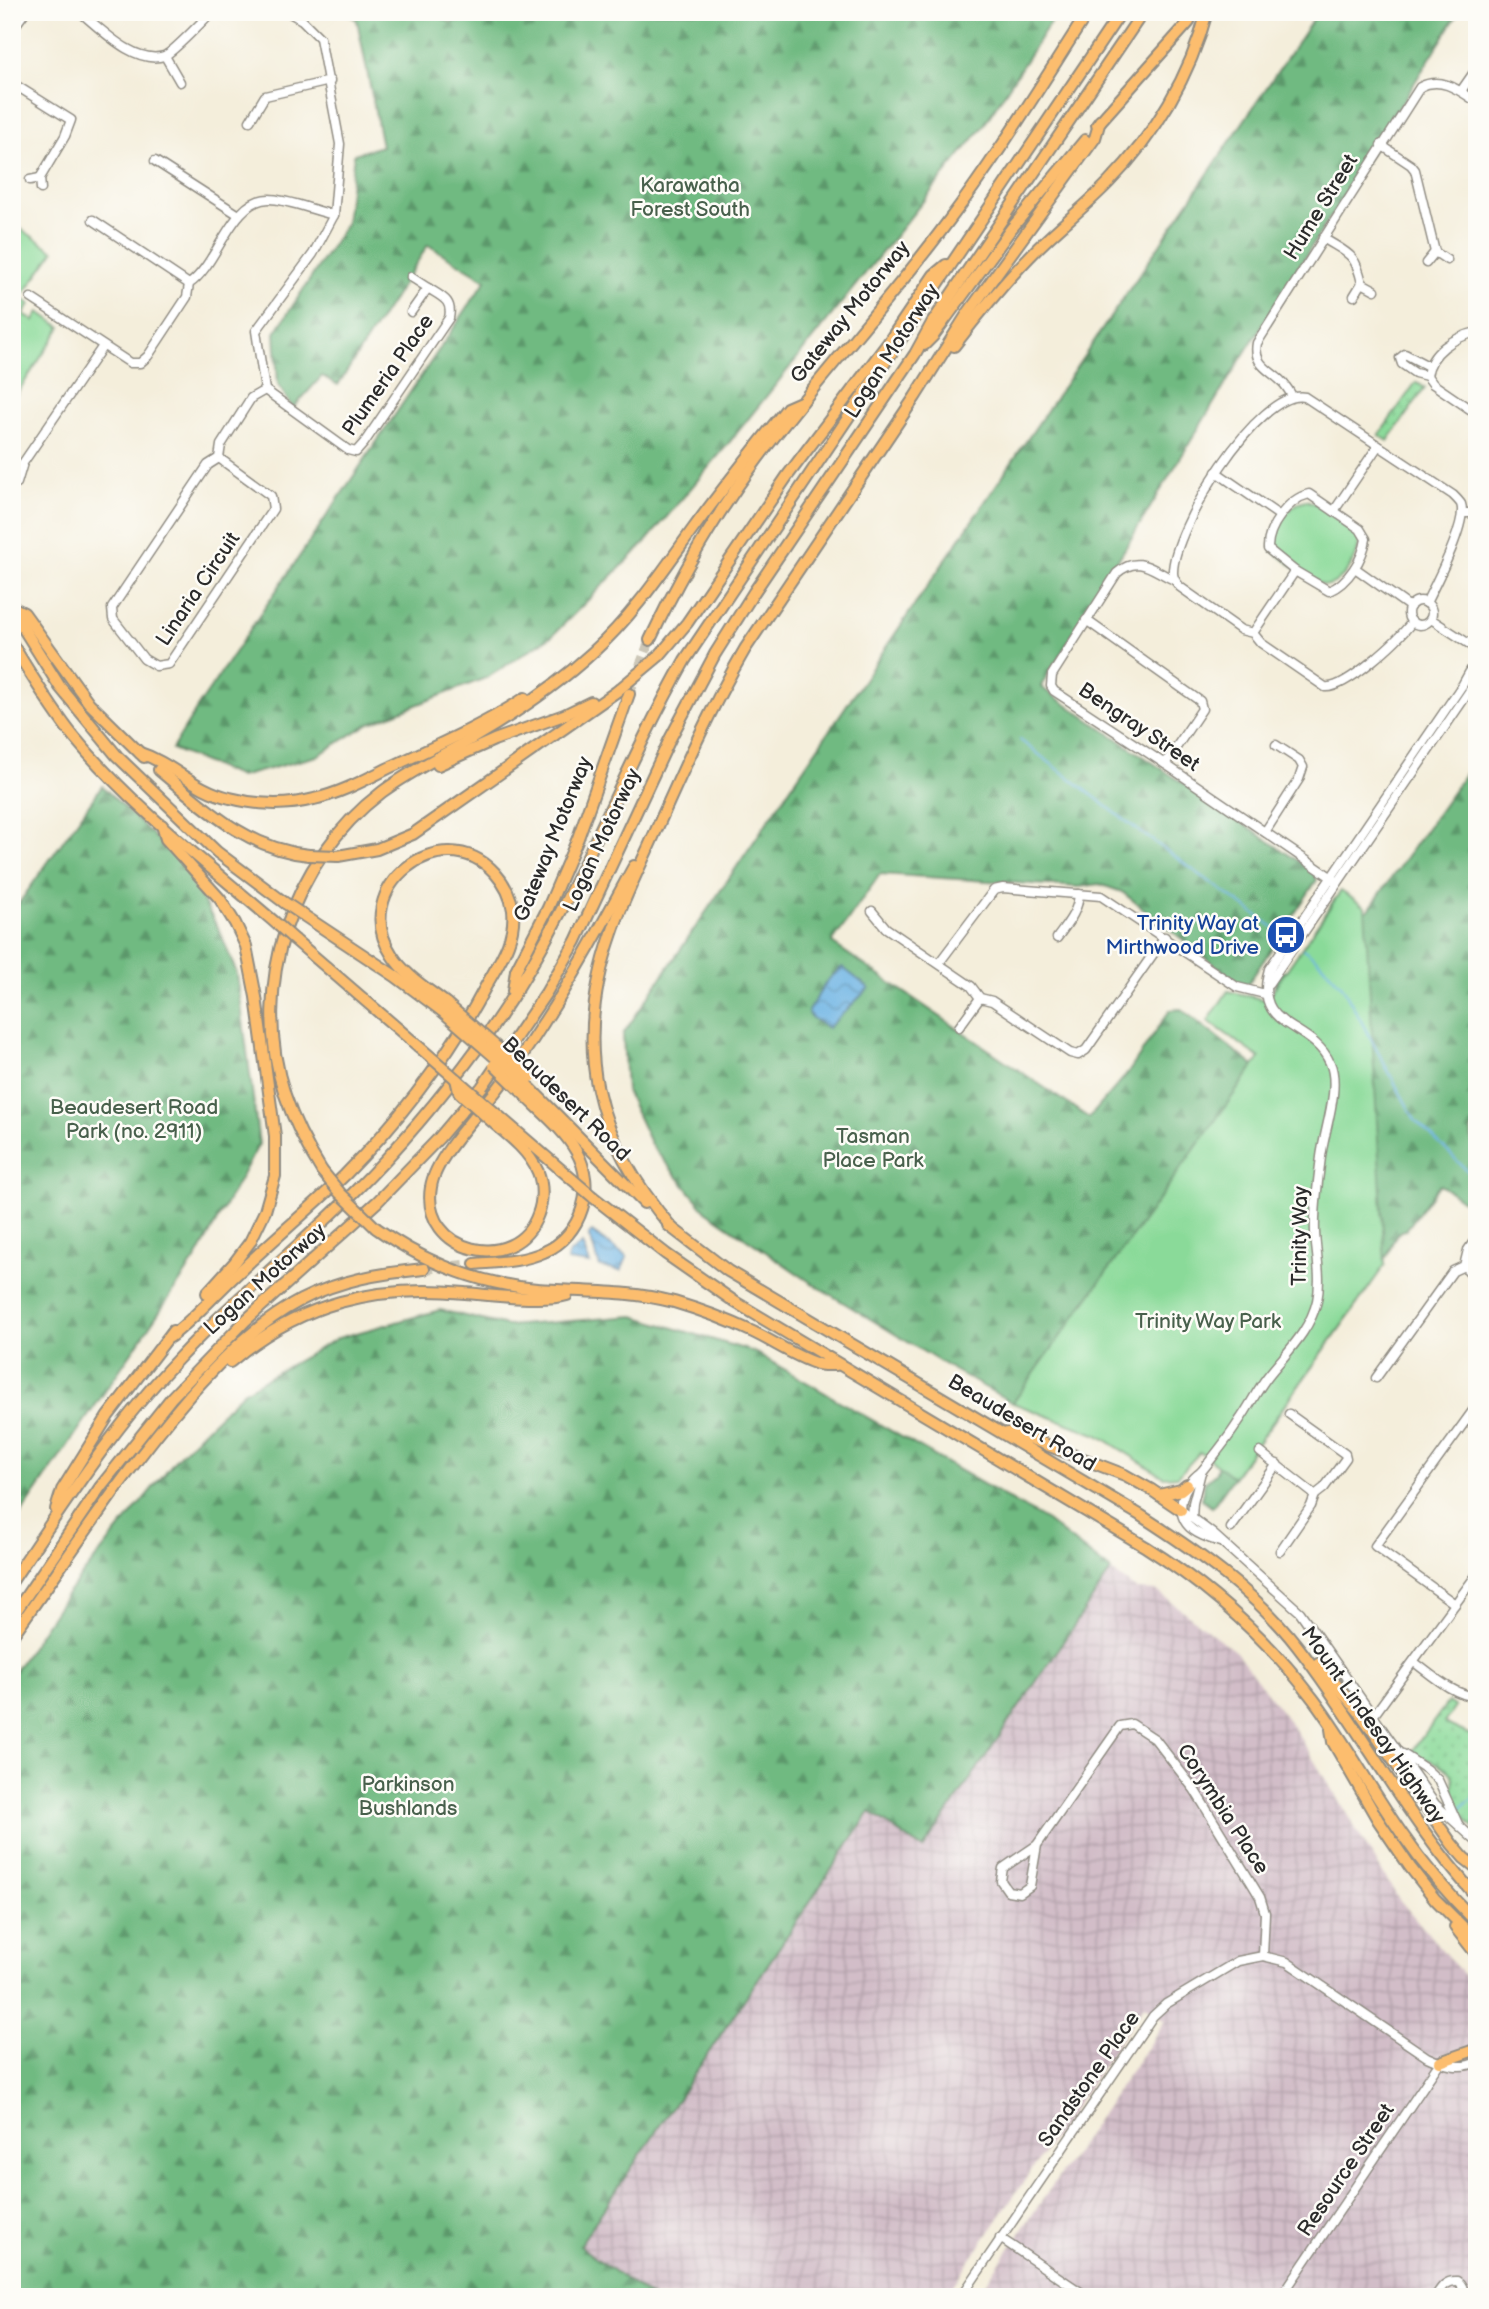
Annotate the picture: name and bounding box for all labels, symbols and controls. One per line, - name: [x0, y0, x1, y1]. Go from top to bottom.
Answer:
- street label: Hume Street: [1279, 149, 1364, 264]
- park label: Karawatha Forest South: [630, 173, 750, 222]
- street label: Gateway Motorway: [785, 235, 915, 388]
- street label: Logan Motorway: [839, 279, 945, 423]
- street label: Plumeria Place: [337, 309, 439, 441]
- street label: Linaria Circuit: [151, 527, 246, 651]
- street label: Bengray Street: [1074, 677, 1205, 777]
- street label: Gateway Motorway: [508, 752, 598, 925]
- street label: Logan Motorway: [558, 764, 646, 916]
- place label: Trinity Way at Mirthwood Drive: [1105, 911, 1260, 960]
- bus stop icon: Trinity Way at Mirthwood Drive: [1265, 914, 1307, 956]
- street label: Beaudesert Road: [497, 1031, 635, 1167]
- park label: Beaudesert Road Park (no. 2911): [50, 1095, 218, 1144]
- park label: Tasman Place Park: [822, 1124, 924, 1173]
- street label: Trinity Way: [1287, 1186, 1313, 1286]
- street label: Logan Motorway: [199, 1217, 331, 1340]
- park label: Trinity Way Park: [1135, 1309, 1282, 1334]
- street label: Beaudesert Road: [943, 1369, 1101, 1477]
- street label: Mount Lindesay Highway: [1296, 1622, 1451, 1828]
- street label: Corymbia Place: [1172, 1739, 1274, 1879]
- park label: Parkinson Bushlands: [359, 1772, 457, 1821]
- street label: Sandstone Place: [1033, 2006, 1145, 2152]
- street label: Resource Street: [1292, 2098, 1400, 2241]

